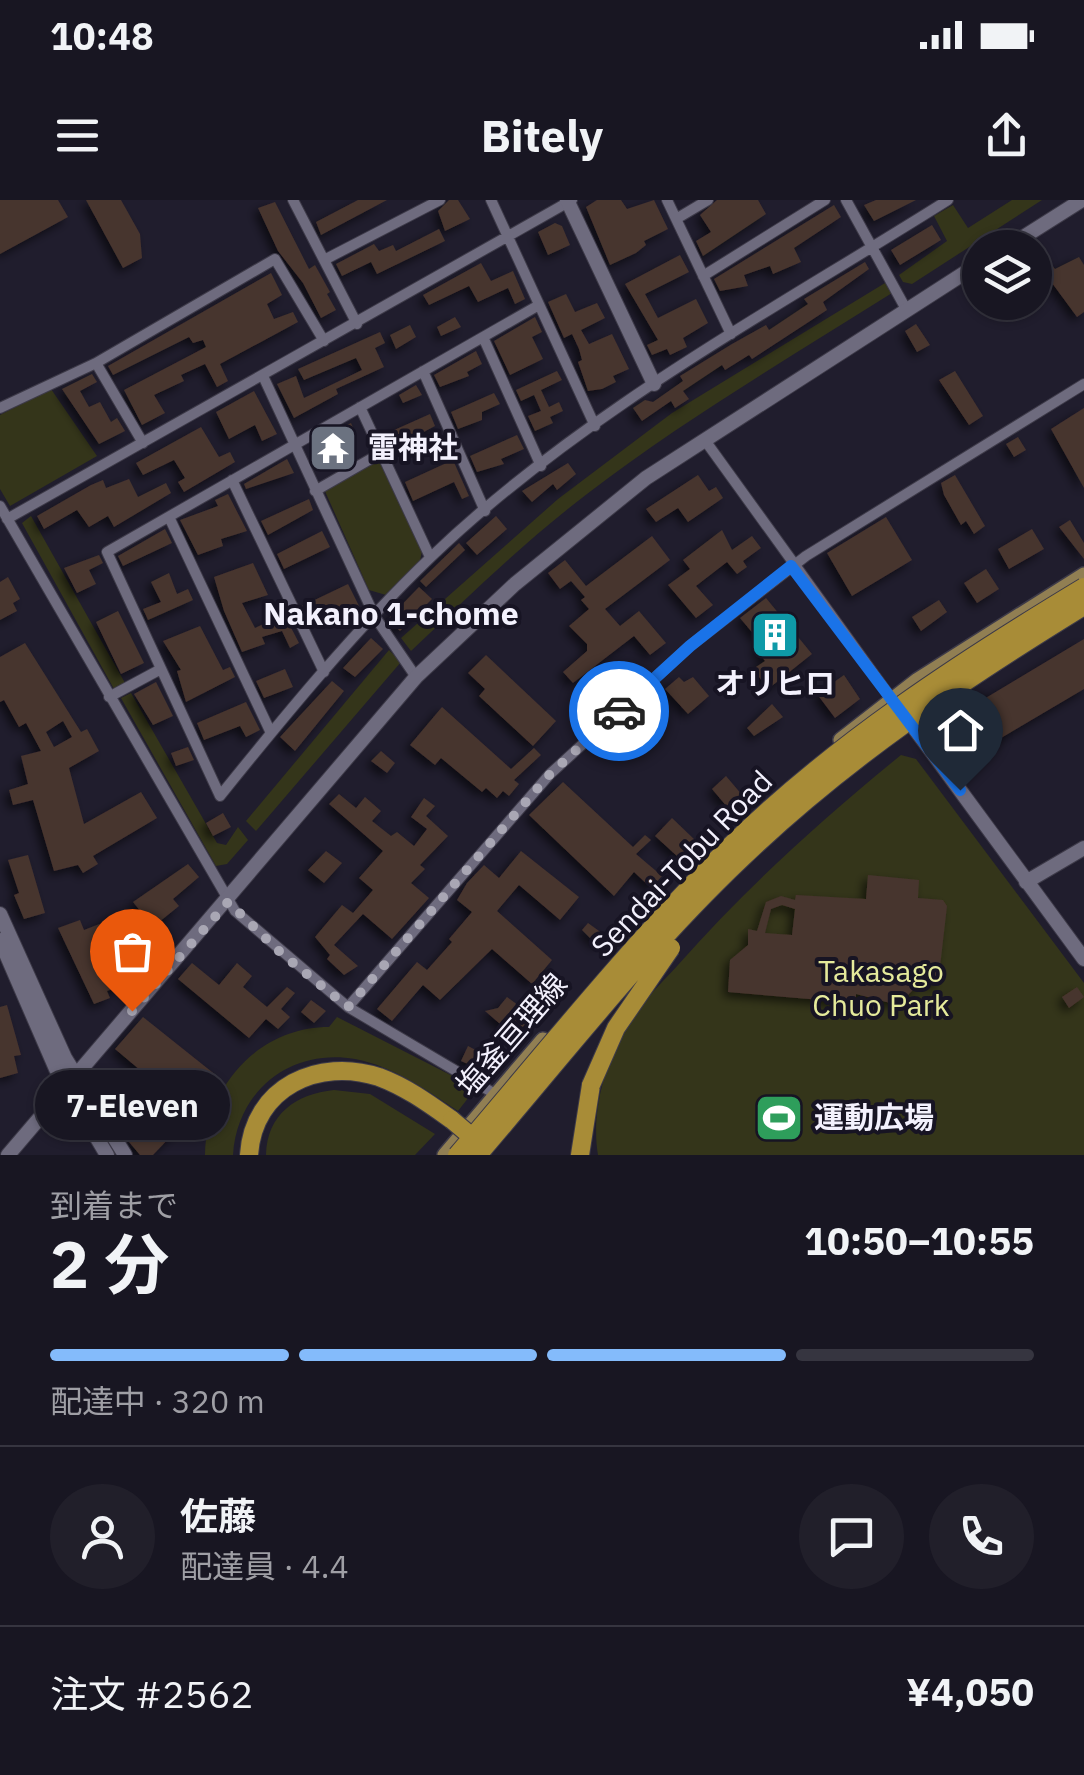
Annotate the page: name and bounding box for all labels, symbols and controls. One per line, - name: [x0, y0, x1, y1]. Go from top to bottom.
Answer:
- text: 10:48: [50, 11, 154, 60]
- text: Bitely: [481, 106, 603, 164]
- icon: menu: [50, 108, 105, 163]
- icon: share: [979, 108, 1034, 163]
- map controls: [962, 230, 1052, 320]
- button: layers: [962, 230, 1052, 320]
- temple icon: 雷神社: [307, 422, 359, 474]
- place label: 雷神社: [368, 427, 458, 466]
- district label: Nakano 1-chome: [263, 592, 519, 634]
- building icon: オリヒロ: [749, 609, 801, 661]
- courier: [569, 661, 669, 761]
- place label: オリヒロ: [715, 663, 835, 702]
- icon: car: [592, 684, 647, 739]
- pin: [918, 688, 1003, 791]
- icon: home: [933, 703, 988, 758]
- street label: Sendai-Tobu Road: [582, 761, 780, 965]
- pin: [90, 909, 175, 1012]
- icon: bag: [105, 924, 160, 979]
- park label: Takasago Chuo Park: [812, 951, 950, 1024]
- street label: 塩釜亘理線: [447, 965, 575, 1103]
- callout: 7-Eleven: [34, 1071, 230, 1141]
- text: 7-Eleven: [66, 1084, 199, 1126]
- sports icon: 運動広場: [753, 1092, 805, 1144]
- place label: 運動広場: [814, 1097, 934, 1136]
- text: 到着まで: [50, 1184, 178, 1226]
- text: 10:50–10:55: [804, 1216, 1034, 1265]
- text: 2 分: [50, 1221, 169, 1306]
- text: 配達中 · 320 m: [50, 1380, 265, 1422]
- button: person: [50, 1484, 155, 1589]
- button: chat: [799, 1484, 904, 1589]
- button: phone: [929, 1484, 1034, 1589]
- text: 佐藤: [180, 1491, 256, 1540]
- text: 配達員 · 4.4: [180, 1545, 349, 1587]
- text: ¥4,050: [906, 1667, 1034, 1716]
- text: 注文 #2562: [50, 1669, 253, 1718]

